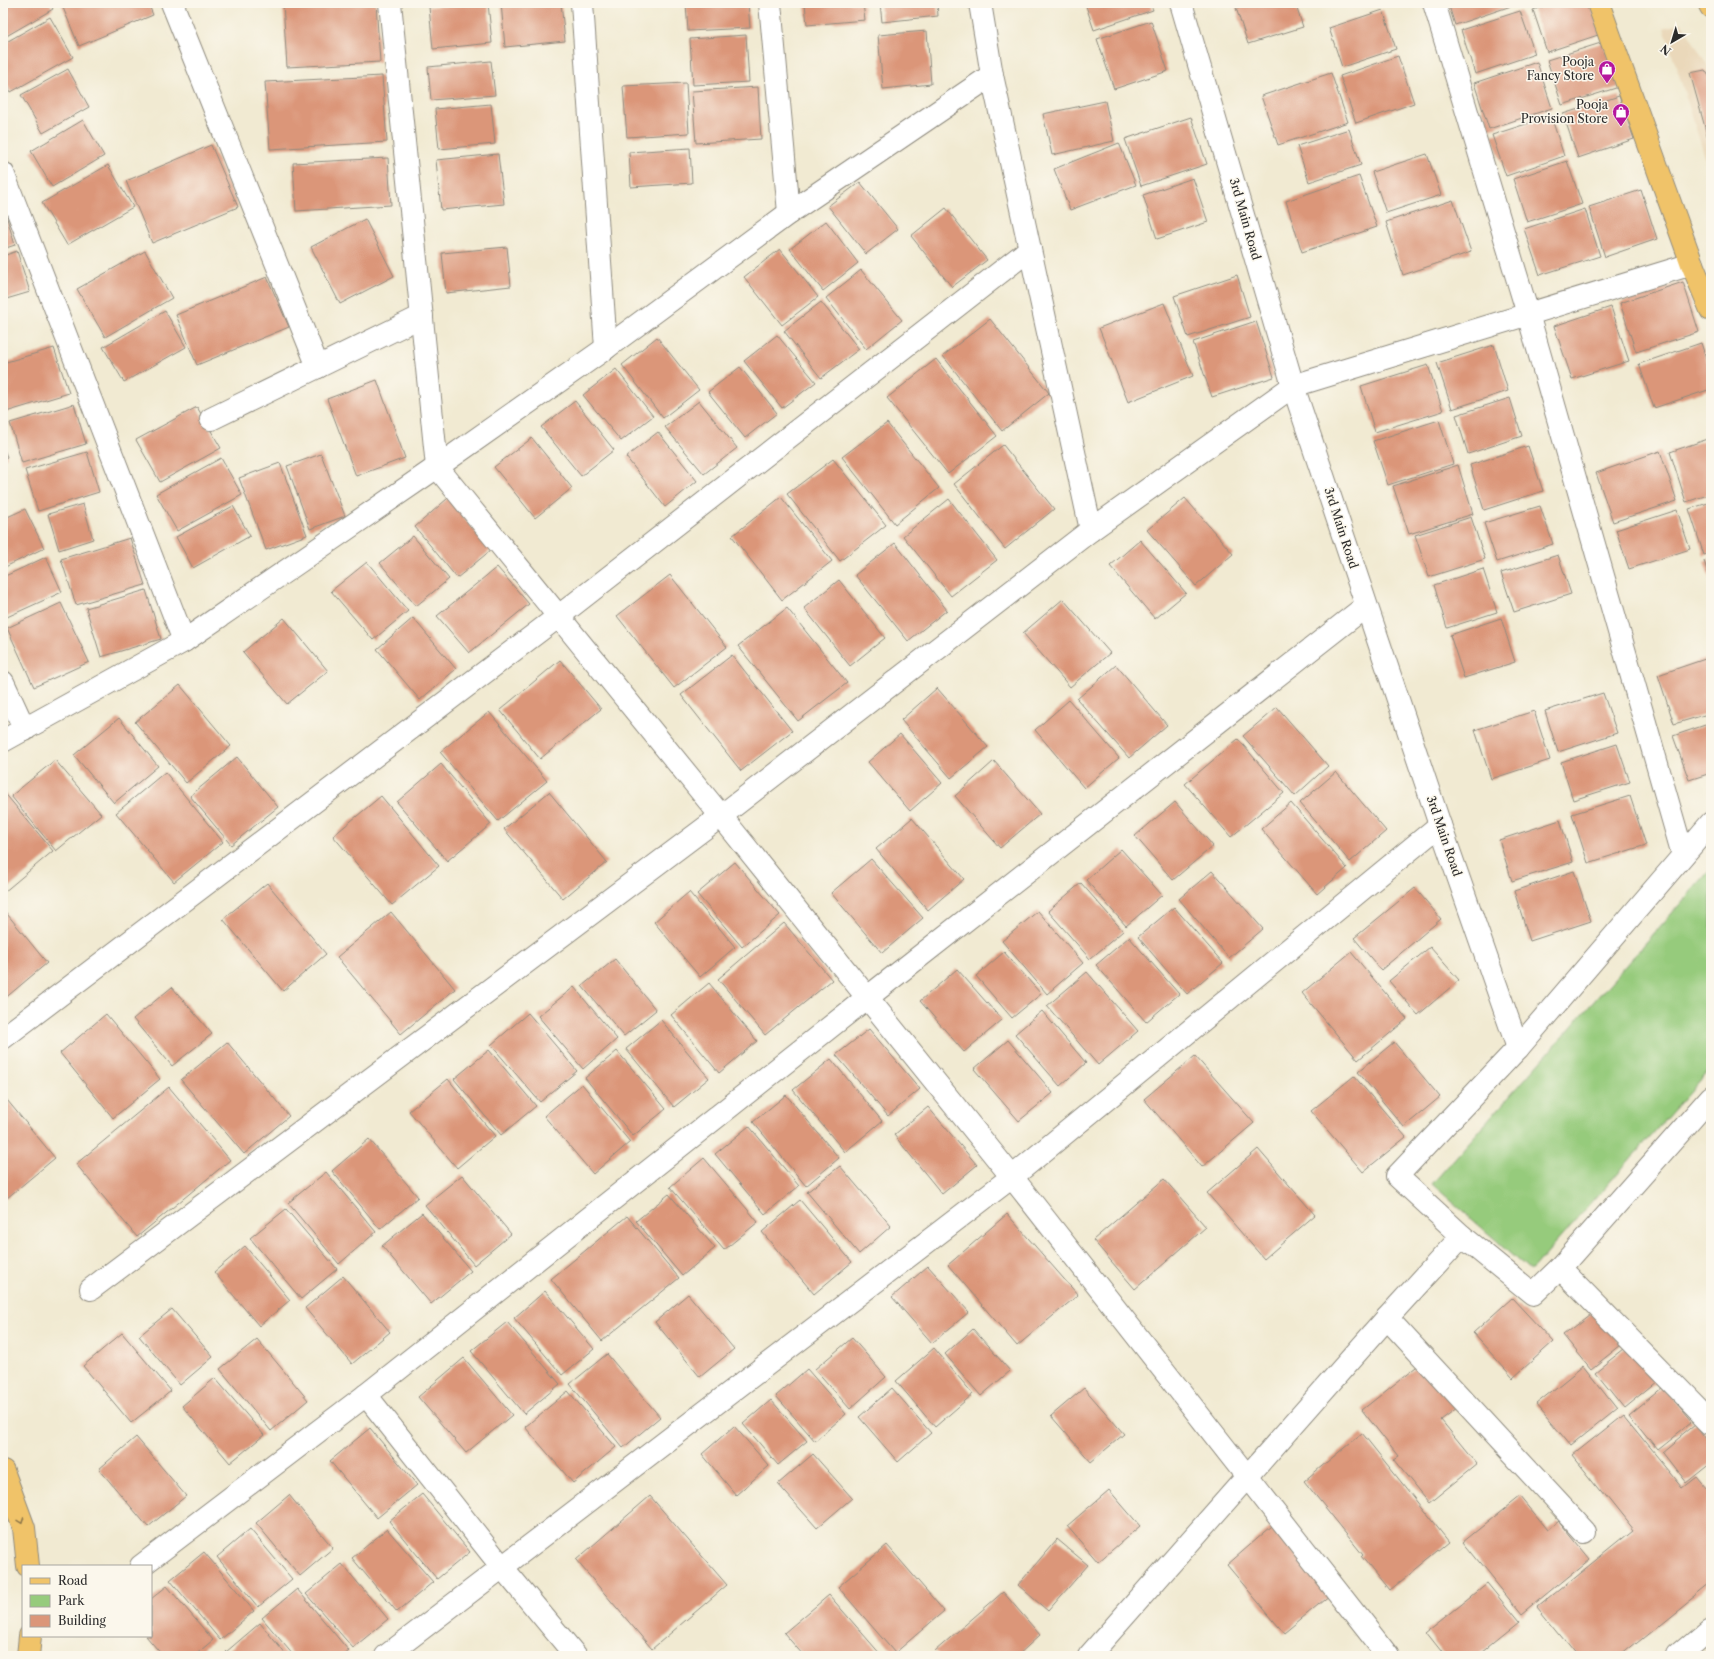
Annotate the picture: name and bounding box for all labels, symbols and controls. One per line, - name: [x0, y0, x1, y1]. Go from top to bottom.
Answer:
- north arrow: [1652, 22, 1692, 62]
- text: N: [1657, 41, 1674, 58]
- place label: Pooja Fancy Store: [1527, 54, 1595, 83]
- shop icon: Pooja Fancy Store: [1597, 59, 1617, 84]
- place label: Pooja Provision Store: [1521, 97, 1609, 126]
- shop icon: Pooja Provision Store: [1611, 102, 1631, 127]
- street label: 3rd Main Road: [1227, 176, 1265, 262]
- street label: 3rd Main Road: [1321, 485, 1362, 571]
- street label: 3rd Main Road: [1424, 793, 1466, 879]
- one-way arrow: [17, 1517, 25, 1524]
- legend: [22, 1565, 152, 1637]
- text: Road: [58, 1573, 88, 1588]
- text: Park: [58, 1593, 85, 1608]
- text: Building: [58, 1613, 106, 1628]

